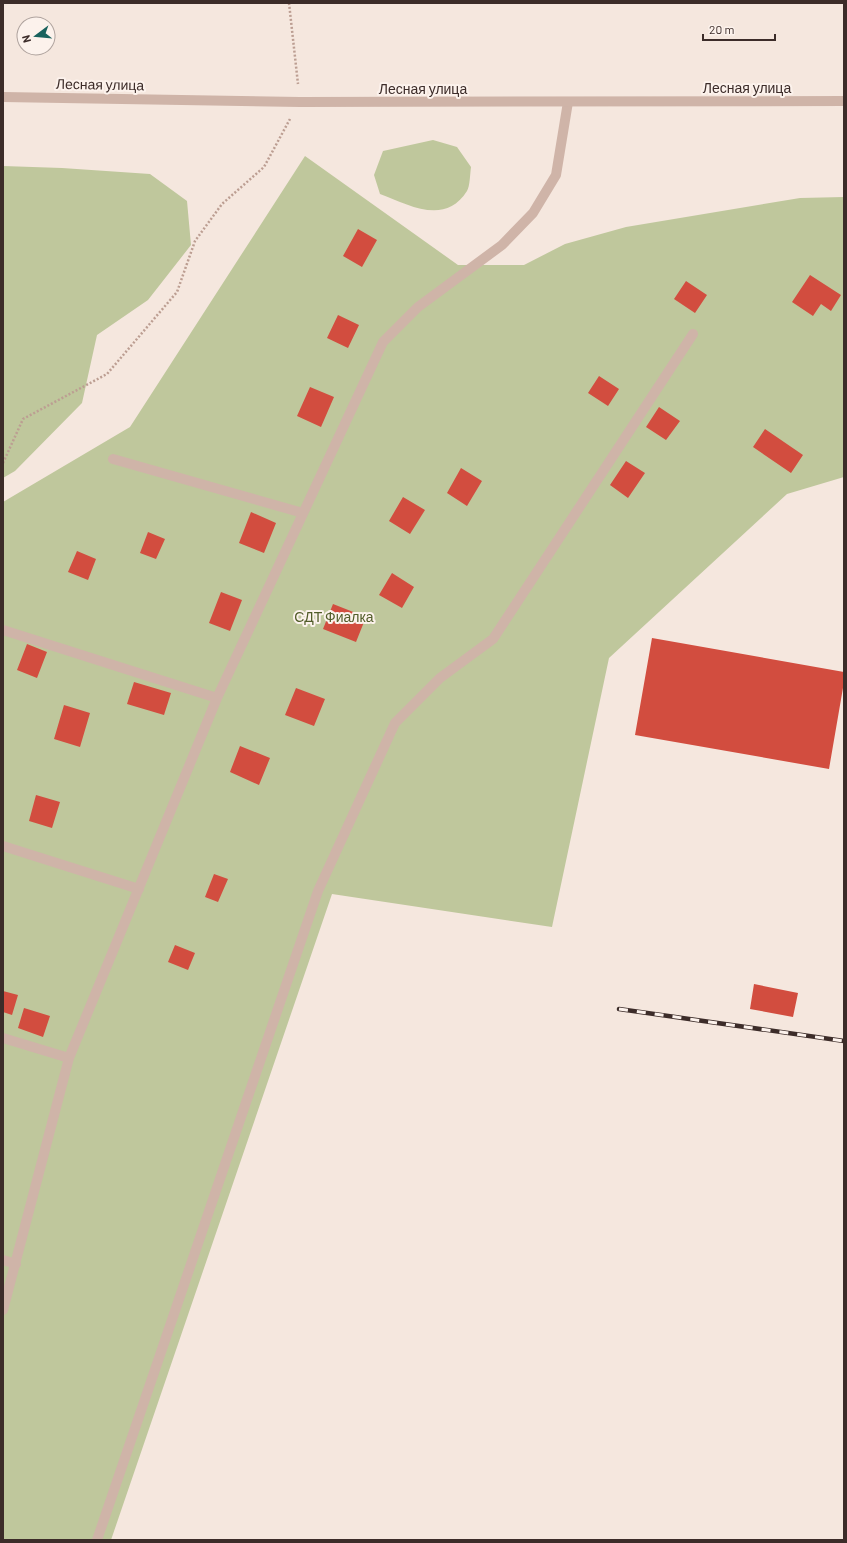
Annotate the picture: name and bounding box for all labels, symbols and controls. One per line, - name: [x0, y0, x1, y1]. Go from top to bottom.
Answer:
- north arrow: [16, 16, 56, 56]
- scale bar: [703, 16, 775, 42]
- text: 20 m: [709, 22, 735, 36]
- text: N: [19, 34, 33, 44]
- street label: Лесная улица: [56, 75, 145, 93]
- street label: Лесная улица: [703, 79, 791, 96]
- street label: Лесная улица: [379, 80, 467, 97]
- park label: СДТ Фиалка: [294, 608, 374, 625]

